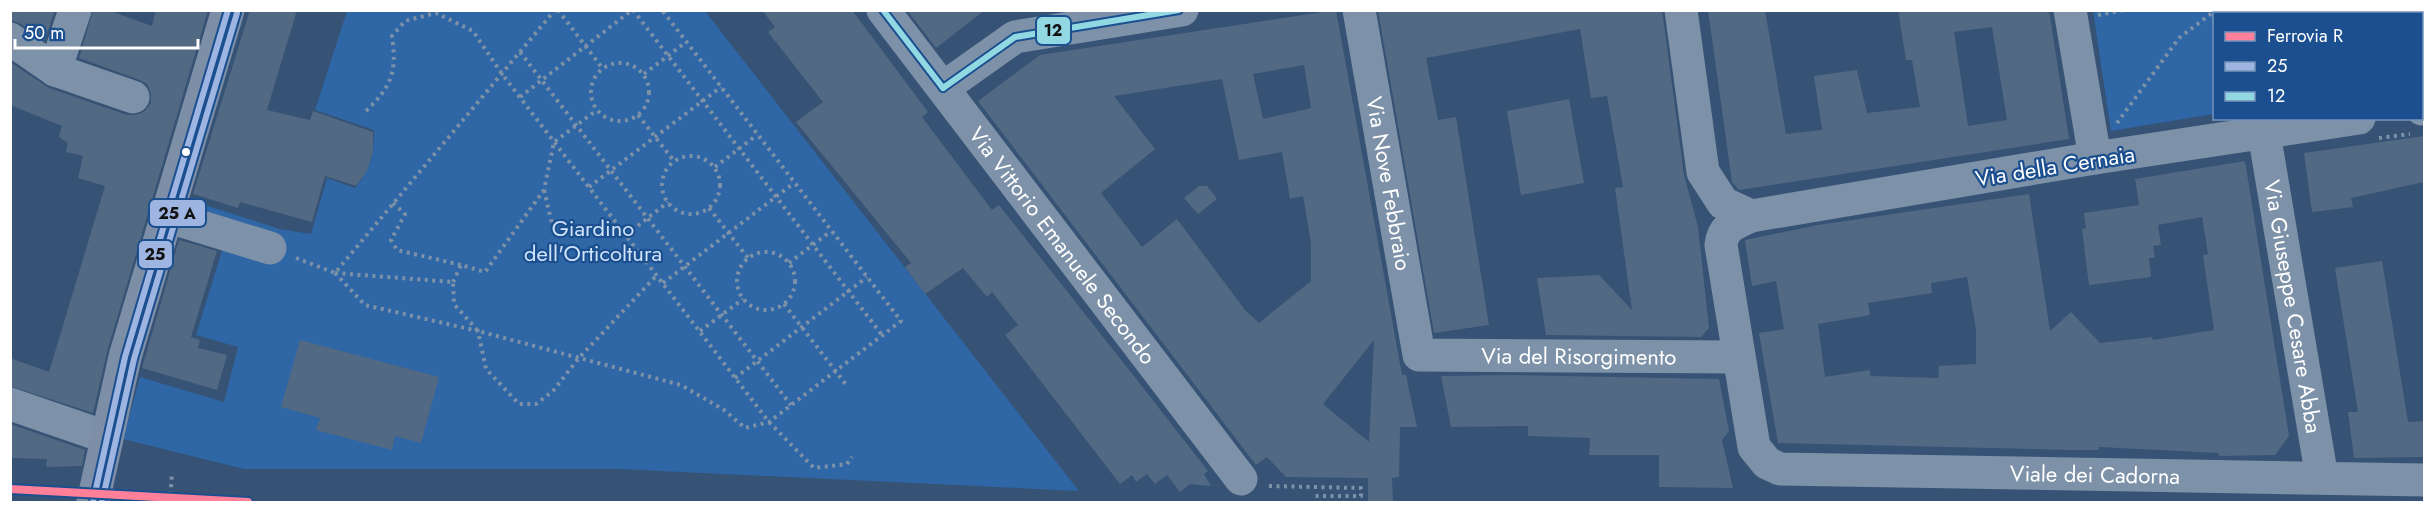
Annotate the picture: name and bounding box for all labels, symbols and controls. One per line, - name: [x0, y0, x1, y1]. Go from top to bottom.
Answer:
- scale bar: [15, 12, 198, 50]
- legend: [2213, 12, 2423, 120]
- line badge: 12: [1036, 16, 1071, 45]
- text: 12: [1044, 19, 1062, 42]
- text: 50 m: [24, 20, 64, 46]
- text: Ferrovia R: [2267, 23, 2343, 49]
- text: 25: [2267, 53, 2287, 79]
- text: 12: [2267, 83, 2285, 109]
- street label: Via Nove Febbraio: [1358, 94, 1420, 273]
- street label: Via Vittorio Emanuele Secondo: [961, 120, 1164, 371]
- street label: Via della Cernaia: [1973, 138, 2137, 194]
- unlabelled marker: [180, 146, 192, 158]
- street label: Via Giuseppe Cesare Abba: [2256, 177, 2330, 436]
- line badge: 25 A: [149, 199, 206, 227]
- text: 25 A: [158, 202, 196, 225]
- park label: Giardino dell'Orticoltura: [524, 212, 662, 269]
- line badge: 25: [138, 240, 173, 269]
- text: 25: [145, 243, 165, 266]
- street label: Via del Risorgimento: [1481, 339, 1676, 373]
- street label: Viale dei Cadorna: [2010, 457, 2180, 492]

